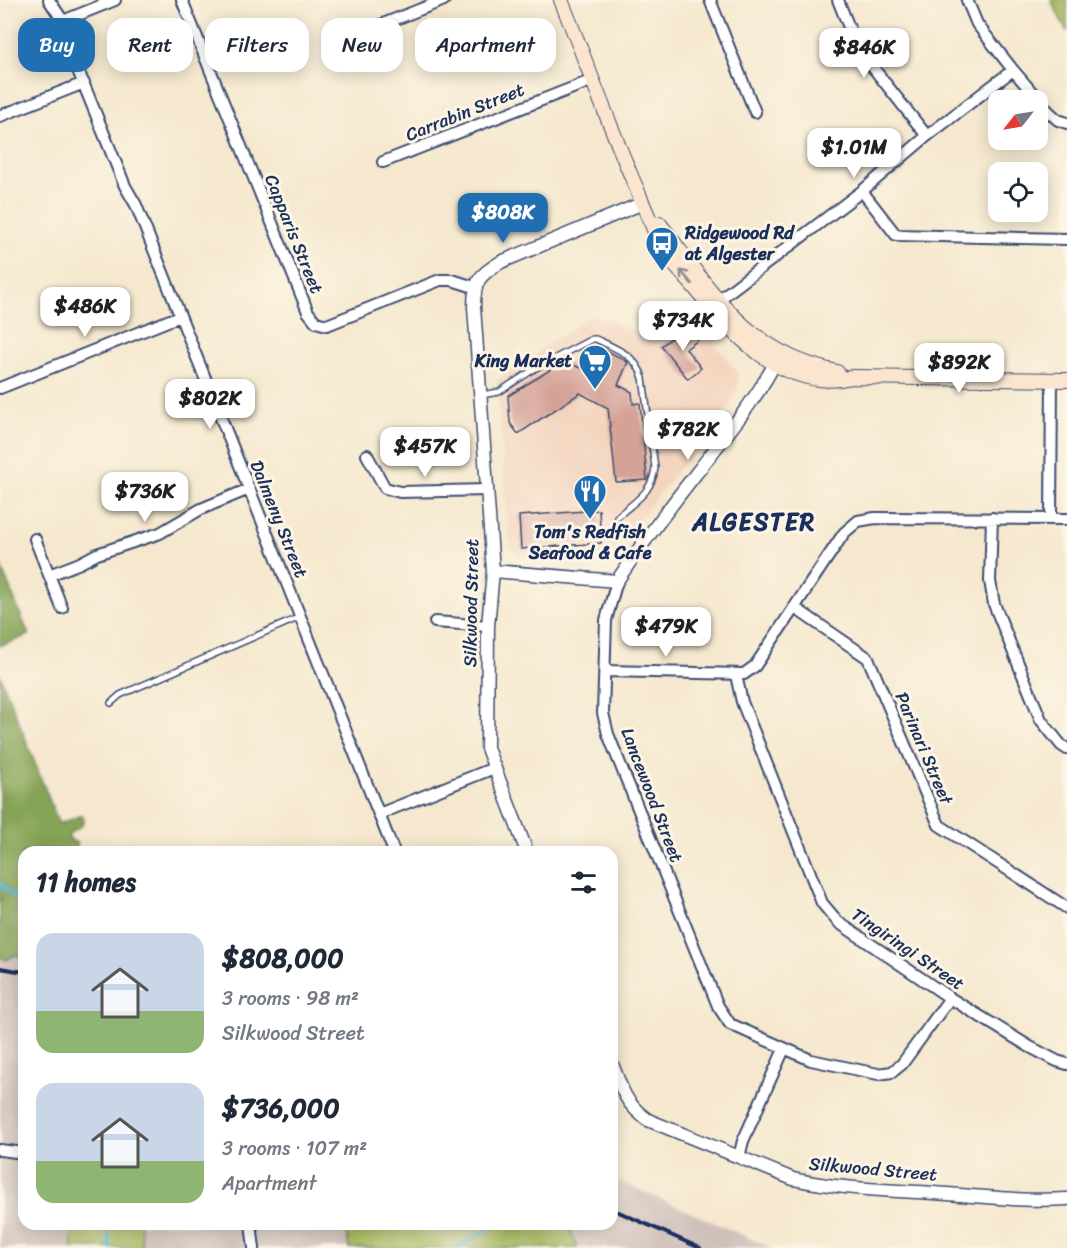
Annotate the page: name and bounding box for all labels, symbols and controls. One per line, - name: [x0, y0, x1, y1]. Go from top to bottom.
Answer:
- chip: Buy: [18, 18, 95, 72]
- chip: Rent: [107, 18, 193, 72]
- chip: Filters: [205, 18, 309, 72]
- chip: New: [321, 18, 403, 72]
- chip: Apartment: [415, 18, 556, 72]
- pin: $846K: [822, 28, 906, 79]
- text: $846K: [833, 30, 895, 65]
- street label: Carrabin Street: [401, 74, 530, 150]
- north arrow: [988, 90, 1048, 150]
- map controls: [988, 90, 1048, 222]
- pin: $1.01M: [805, 128, 903, 179]
- text: $1.01M: [821, 130, 887, 165]
- button: locate: [988, 162, 1048, 222]
- street label: Capparis Street: [255, 169, 333, 299]
- pin: $808K: [461, 193, 545, 244]
- text: $808K: [472, 195, 534, 230]
- place label: Ridgewood Rd at Algester: [684, 217, 795, 270]
- bus stop icon: Ridgewood Rd at Algester: [644, 225, 680, 272]
- one-way arrow: [679, 269, 692, 285]
- pin: $486K: [43, 287, 127, 338]
- text: $486K: [54, 289, 116, 324]
- pin: $734K: [641, 301, 725, 352]
- text: $734K: [653, 303, 713, 338]
- supermarket icon: King Market: [577, 343, 613, 390]
- pin: $892K: [917, 343, 1001, 394]
- place label: King Market: [474, 345, 572, 377]
- text: $892K: [928, 345, 990, 380]
- pin: $802K: [168, 379, 252, 430]
- text: $802K: [179, 381, 241, 416]
- pin: $782K: [646, 410, 730, 461]
- text: $782K: [658, 412, 718, 447]
- pin: $457K: [383, 427, 467, 478]
- text: $457K: [394, 429, 456, 464]
- street label: Dalmeny Street: [241, 455, 317, 583]
- pin: $736K: [103, 472, 187, 523]
- restaurant icon: Tom's Redfish Seafood & Cafe: [572, 473, 608, 520]
- text: $736K: [115, 474, 175, 509]
- district label: ALGESTER: [691, 501, 816, 543]
- place label: Tom's Redfish Seafood & Cafe: [528, 516, 652, 569]
- street label: Silkwood Street: [454, 538, 488, 668]
- pin: $479K: [624, 607, 708, 658]
- text: $479K: [635, 609, 697, 644]
- street label: Parinari Street: [886, 687, 962, 810]
- street label: Lancewood Street: [612, 723, 692, 867]
- text: 11 homes: [36, 859, 136, 905]
- icon: filters: [567, 866, 600, 899]
- street label: Tingiringi Street: [845, 899, 971, 999]
- text: $808,000: [222, 935, 344, 981]
- icon: home: [84, 957, 156, 1029]
- text: 3 rooms · 98 m²: [222, 981, 359, 1016]
- text: Silkwood Street: [222, 1016, 365, 1051]
- text: $736,000: [222, 1085, 340, 1131]
- icon: home: [84, 1107, 156, 1179]
- text: 3 rooms · 107 m²: [222, 1131, 367, 1166]
- street label: Silkwood Street: [808, 1147, 939, 1191]
- text: Apartment: [222, 1166, 316, 1201]

